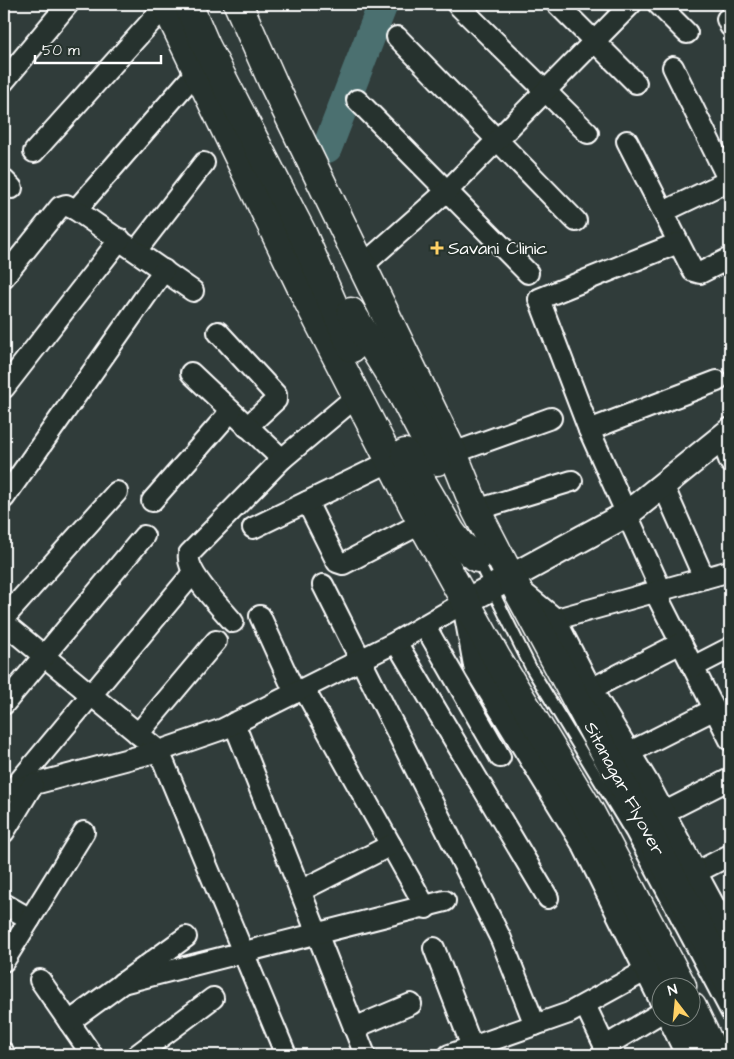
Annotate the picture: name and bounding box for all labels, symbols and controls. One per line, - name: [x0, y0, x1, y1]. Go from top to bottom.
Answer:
- scale bar: [35, 32, 161, 64]
- text: 50 m: [42, 40, 80, 61]
- place label: Savani Clinic: [448, 236, 548, 261]
- marker: Savani Clinic: [430, 241, 444, 255]
- street label: Sitanagar Flyover: [578, 717, 671, 860]
- north arrow: [652, 976, 702, 1026]
- text: N: [666, 980, 680, 1001]

